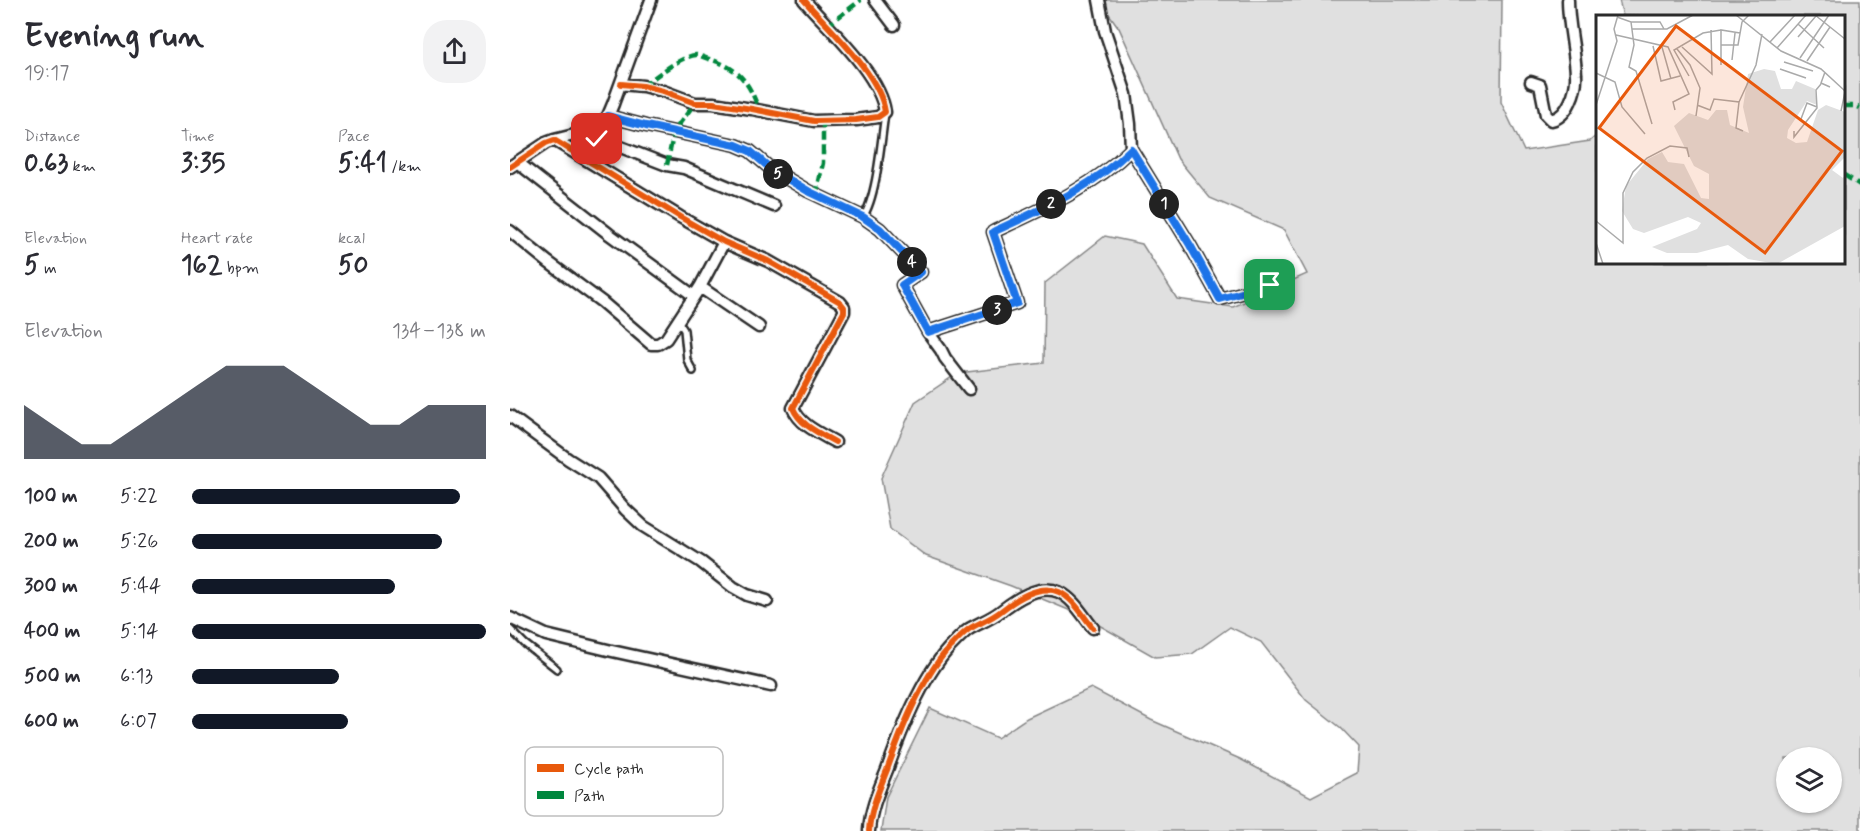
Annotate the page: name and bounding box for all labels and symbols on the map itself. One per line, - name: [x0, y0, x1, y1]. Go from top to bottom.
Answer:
- inset map: [1596, 15, 1845, 264]
- pin: [571, 113, 622, 164]
- pin: 5: [763, 159, 793, 189]
- pin: 2: [1036, 189, 1066, 219]
- pin: 1: [1149, 189, 1179, 219]
- pin: 4: [897, 247, 927, 277]
- pin: [1244, 259, 1295, 310]
- pin: 3: [982, 295, 1012, 325]
- legend: [525, 747, 723, 816]
- text: Cycle path: [574, 759, 644, 780]
- text: Path: [574, 786, 605, 807]

